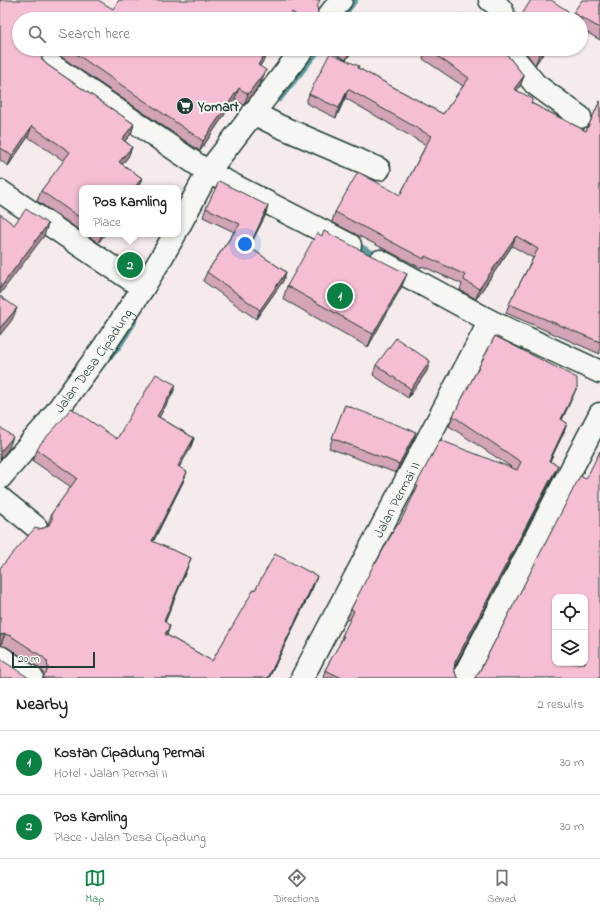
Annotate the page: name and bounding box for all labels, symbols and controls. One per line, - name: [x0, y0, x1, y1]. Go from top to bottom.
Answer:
- search box: [12, 12, 588, 56]
- icon: search: [26, 23, 48, 45]
- text: Search here: [58, 23, 130, 45]
- supermarket icon: Yomart: [175, 96, 195, 116]
- place label: Yomart: [197, 97, 239, 118]
- popup: [79, 185, 181, 237]
- text: Pos Kamling: [93, 191, 167, 213]
- text: Place: [93, 213, 121, 232]
- your location: [235, 234, 255, 254]
- pin: 2: [117, 250, 143, 280]
- pin: 1: [327, 281, 353, 311]
- street label: Jalan Desa Cipadung: [50, 305, 139, 418]
- street label: Jalan Permai II: [369, 458, 426, 542]
- map controls: [552, 594, 588, 666]
- button: locate: [552, 594, 588, 630]
- button: layers: [552, 630, 588, 666]
- scale bar: [12, 650, 95, 669]
- text: 20 m: [18, 651, 40, 667]
- text: Nearby: [16, 692, 68, 717]
- text: 2 results: [537, 695, 584, 714]
- text: Kostan Cipadung Permai: [54, 742, 205, 764]
- text: 1: [27, 753, 31, 772]
- text: 30 m: [560, 753, 584, 772]
- text: Hotel · Jalan Permai II: [54, 764, 168, 783]
- text: Pos Kamling: [54, 806, 127, 828]
- text: 2: [26, 817, 32, 836]
- text: 30 m: [560, 817, 584, 836]
- text: Place · Jalan Desa Cipadung: [54, 828, 206, 847]
- tab: Map: [84, 867, 106, 907]
- tab: Directions: [274, 867, 319, 907]
- tab: Saved: [487, 867, 516, 907]

